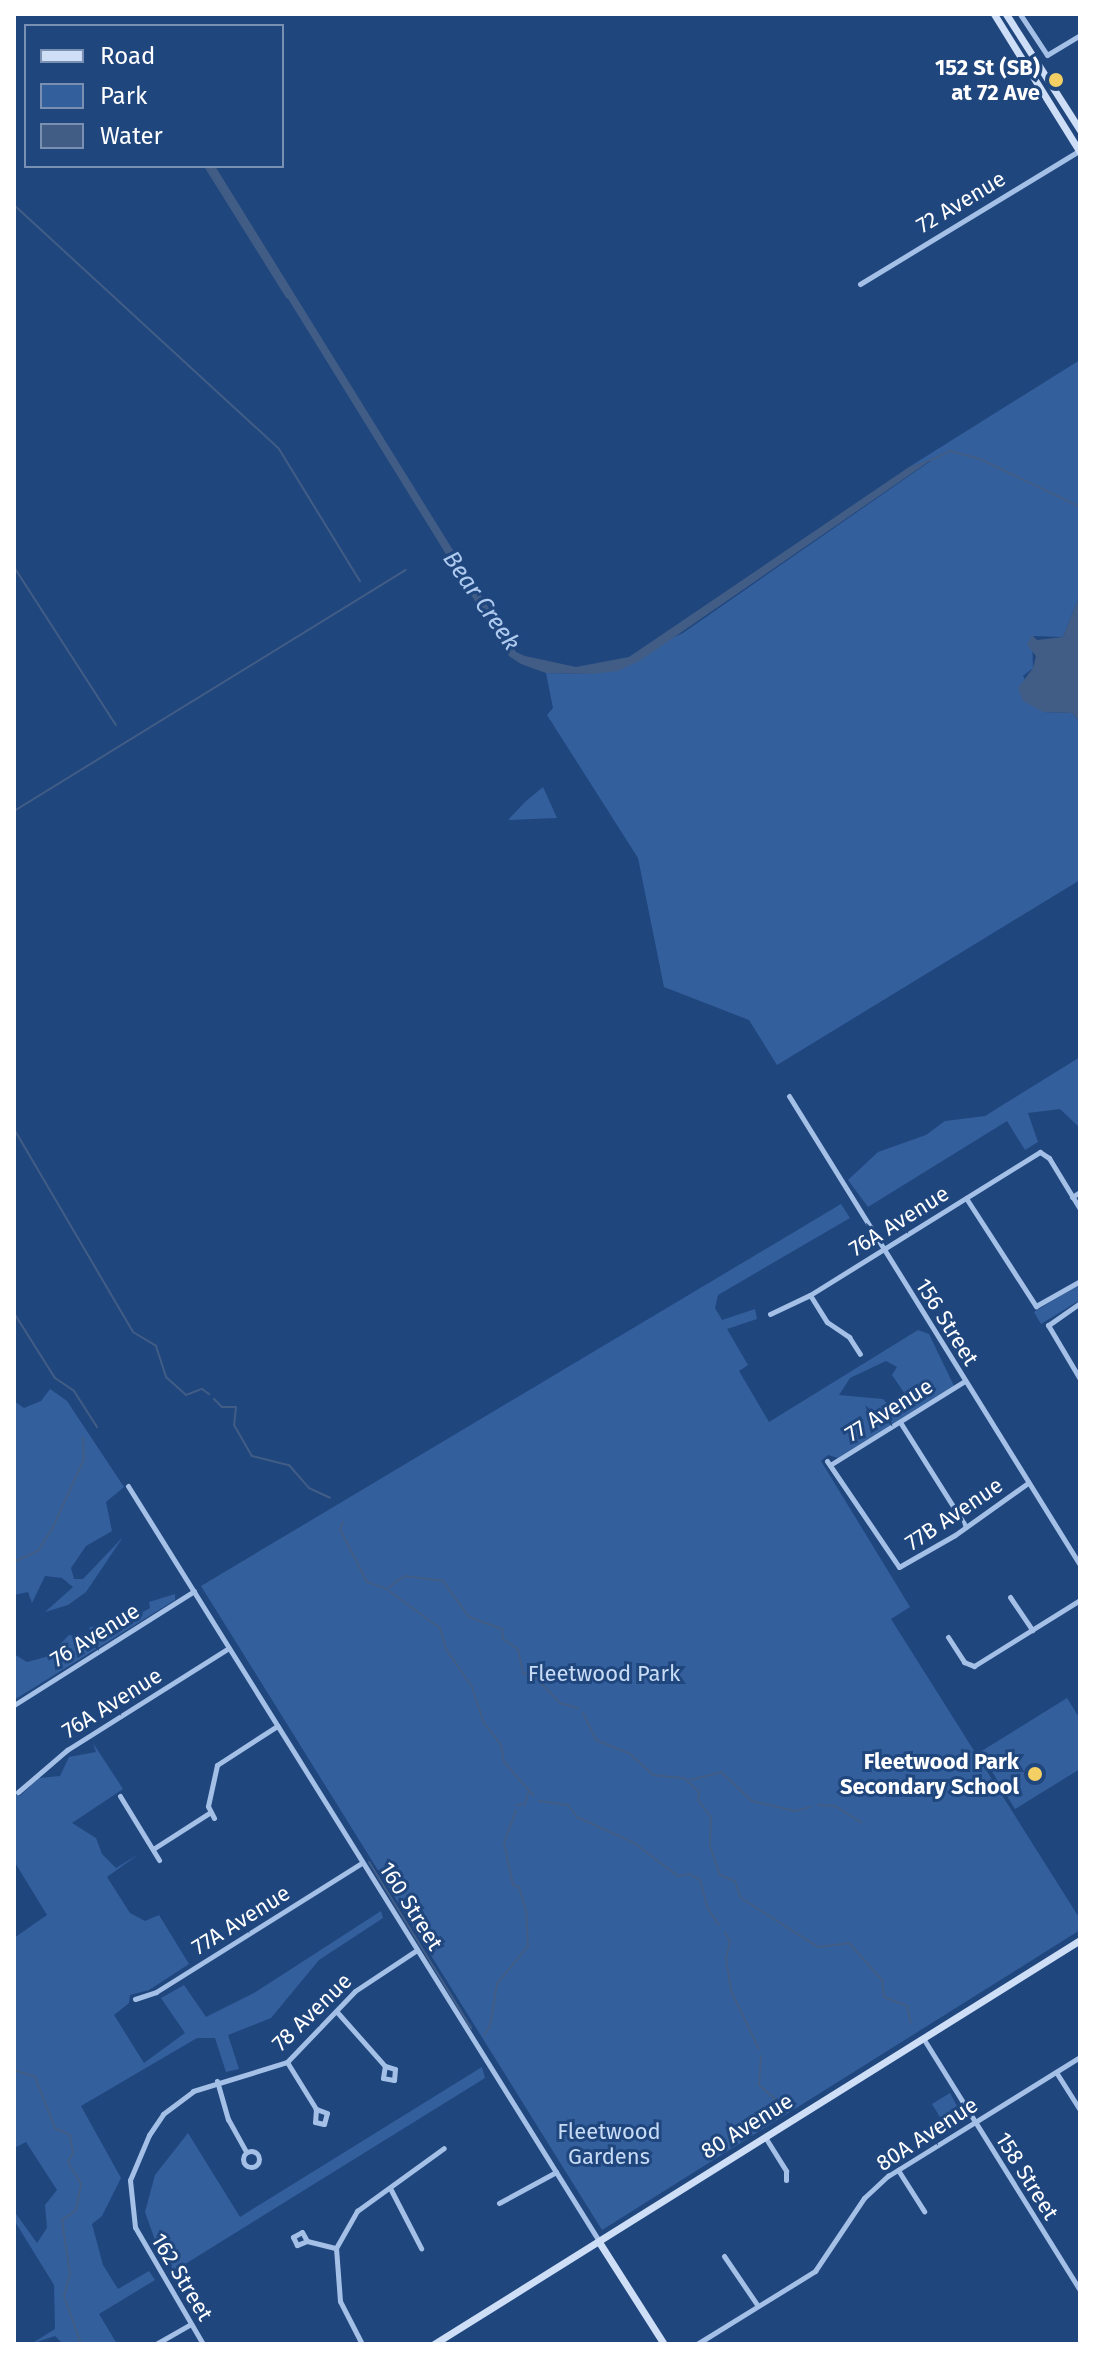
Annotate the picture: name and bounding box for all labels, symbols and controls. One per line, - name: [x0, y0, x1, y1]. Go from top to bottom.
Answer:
- legend: [24, 24, 284, 168]
- text: Road: [100, 42, 155, 70]
- place label: 152 St (SB) at 72 Ave: [935, 54, 1040, 106]
- marker: 152 St (SB) at 72 Ave: [1047, 71, 1065, 89]
- text: Park: [100, 82, 147, 110]
- text: Water: [100, 122, 163, 150]
- street label: 72 Avenue: [912, 165, 1010, 239]
- water label: Bear Creek: [436, 546, 526, 656]
- street label: 76A Avenue: [844, 1180, 954, 1262]
- street label: 156 Street: [910, 1274, 984, 1370]
- street label: 77 Avenue: [840, 1373, 938, 1447]
- street label: 77B Avenue: [900, 1472, 1008, 1556]
- street label: 76 Avenue: [46, 1597, 144, 1673]
- park label: Fleetwood Park: [528, 1661, 680, 1687]
- street label: 76A Avenue: [57, 1662, 167, 1744]
- place label: Fleetwood Park Secondary School: [840, 1748, 1019, 1800]
- marker: Fleetwood Park Secondary School: [1026, 1765, 1044, 1783]
- street label: 160 Street: [374, 1857, 448, 1955]
- street label: 77A Avenue: [187, 1880, 295, 1960]
- street label: 78 Avenue: [267, 1968, 357, 2056]
- street label: 80 Avenue: [696, 2087, 798, 2165]
- street label: 80A Avenue: [871, 2091, 983, 2177]
- park label: Fleetwood Gardens: [557, 2118, 661, 2170]
- street label: 158 Street: [990, 2127, 1064, 2225]
- street label: 162 Street: [146, 2228, 218, 2326]

